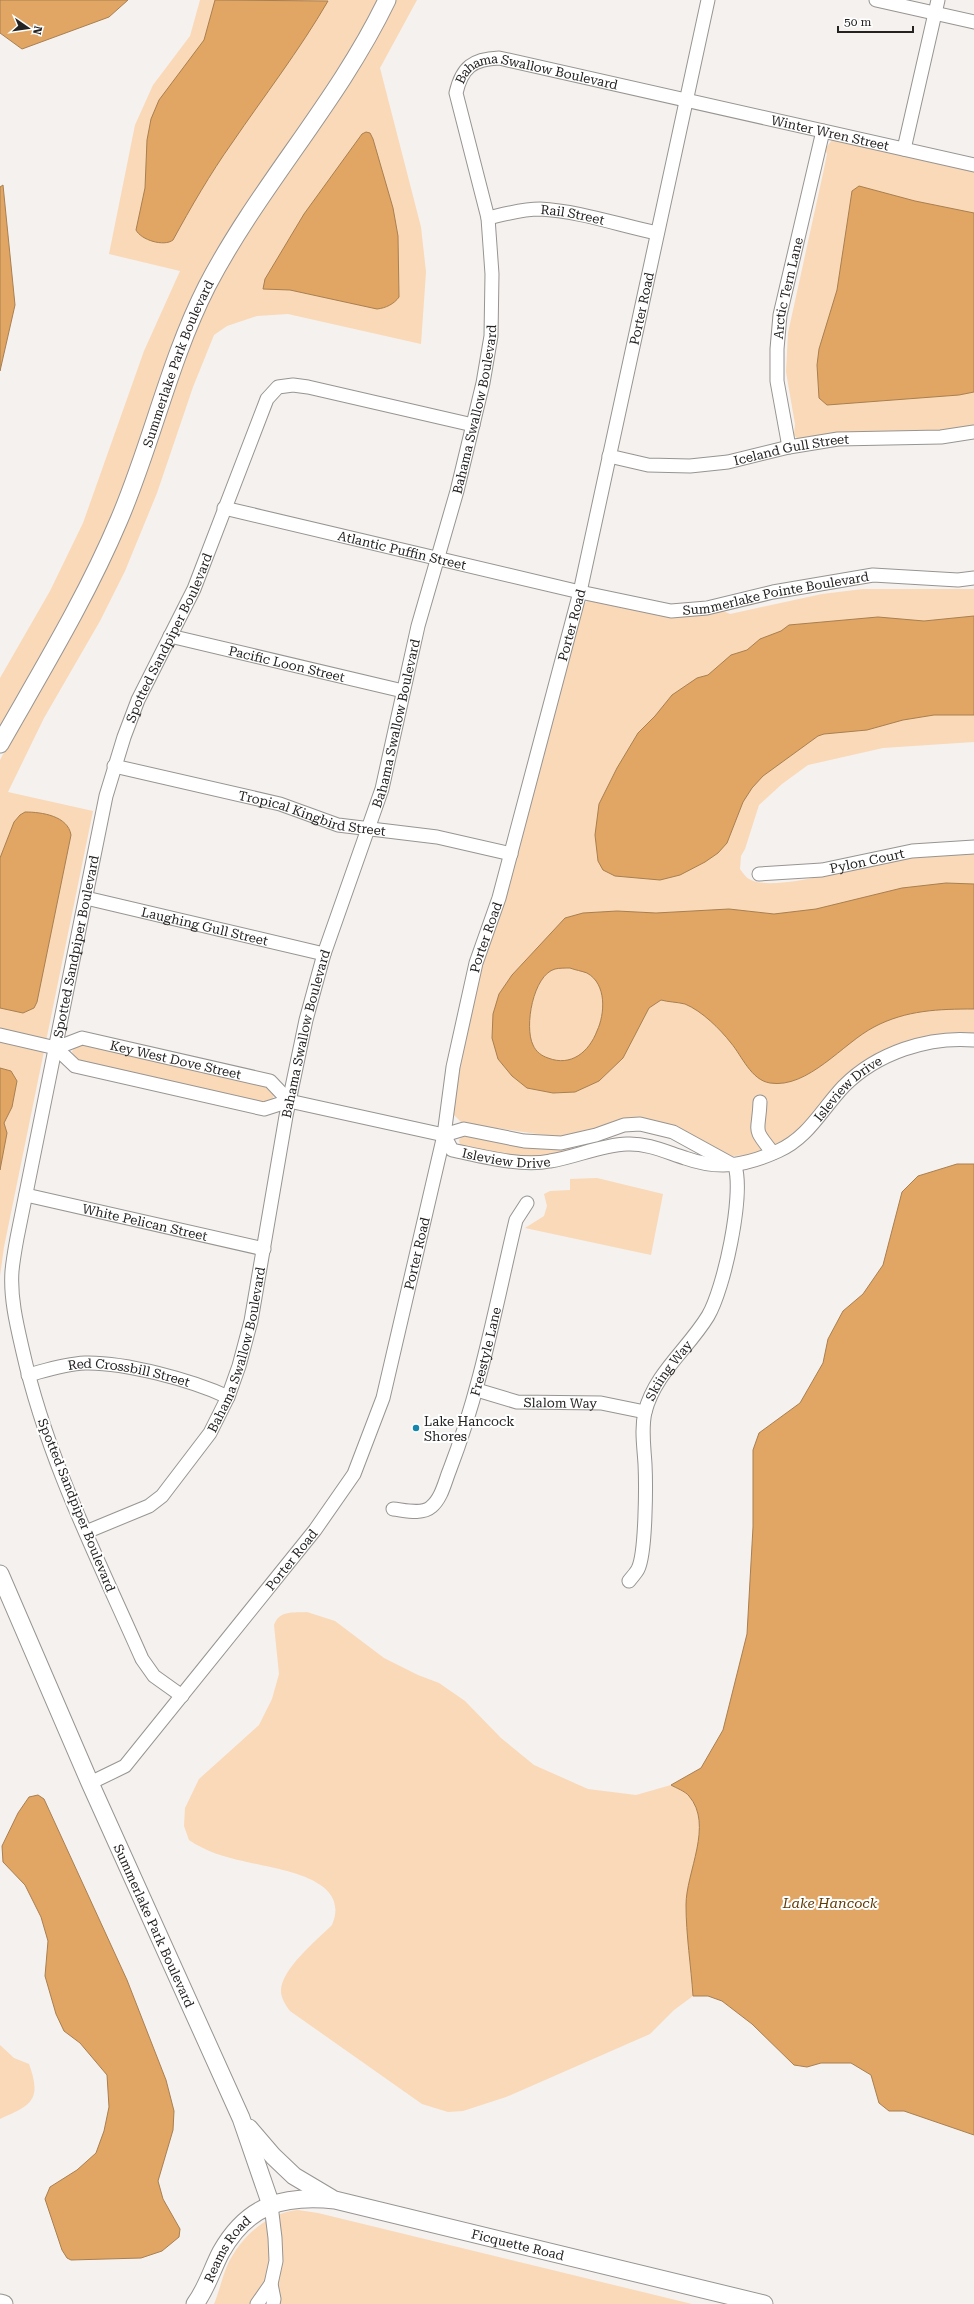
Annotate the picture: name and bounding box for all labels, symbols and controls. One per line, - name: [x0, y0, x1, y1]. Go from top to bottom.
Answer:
- north arrow: [8, 8, 48, 48]
- scale bar: [838, 8, 913, 34]
- text: 50 m: [844, 15, 871, 29]
- text: N: [30, 25, 45, 36]
- text: Bahama Swallow Boulevard: [452, 51, 620, 93]
- street label: Bahama Swallow Boulevard: [455, 79, 627, 95]
- street label: Winter Wren Street: [770, 113, 891, 154]
- street label: Rail Street: [540, 202, 606, 228]
- street label: Arctic Tern Lane: [771, 236, 806, 340]
- street label: Porter Road: [627, 270, 657, 347]
- street label: Summerlake Park Boulevard: [140, 277, 217, 449]
- street label: Bahama Swallow Boulevard: [450, 324, 499, 495]
- street label: Iceland Gull Street: [732, 432, 849, 468]
- street label: Atlantic Puffin Street: [336, 528, 468, 573]
- street label: Spotted Sandpiper Boulevard: [123, 550, 215, 725]
- street label: Summerlake Pointe Boulevard: [682, 569, 871, 618]
- street label: Porter Road: [555, 587, 589, 663]
- street label: Bahama Swallow Boulevard: [369, 637, 423, 810]
- street label: Pacific Loon Street: [227, 643, 346, 685]
- street label: Tropical Kingbird Street: [237, 788, 387, 839]
- street label: Pylon Court: [828, 846, 906, 876]
- street label: Spotted Sandpiper Boulevard: [51, 853, 102, 1039]
- street label: Porter Road: [467, 899, 505, 974]
- street label: Laughing Gull Street: [140, 904, 270, 949]
- street label: Bahama Swallow Boulevard: [279, 947, 333, 1119]
- street label: Key West Dove Street: [108, 1038, 243, 1082]
- street label: Isleview Drive: [811, 1053, 885, 1124]
- street label: Isleview Drive: [461, 1145, 552, 1171]
- street label: White Pelican Street: [81, 1201, 209, 1244]
- street label: Porter Road: [401, 1215, 433, 1291]
- street label: Bahama Swallow Boulevard: [205, 1265, 268, 1435]
- street label: Freestyle Lane: [467, 1306, 504, 1398]
- street label: Skiing Way: [643, 1337, 695, 1403]
- street label: Red Crossbill Street: [67, 1356, 192, 1390]
- street label: Slalom Way: [523, 1395, 597, 1411]
- place label: Lake Hancock Shores: [424, 1414, 514, 1444]
- street label: Spotted Sandpiper Boulevard: [35, 1416, 119, 1595]
- marker: Lake Hancock Shores: [411, 1423, 421, 1433]
- street label: Porter Road: [263, 1526, 321, 1593]
- street label: Summerlake Park Boulevard: [111, 1842, 197, 2010]
- water label: Lake Hancock: [782, 1895, 878, 1911]
- street label: Reams Road: [201, 2212, 254, 2285]
- street label: Ficquette Road: [470, 2226, 566, 2263]

